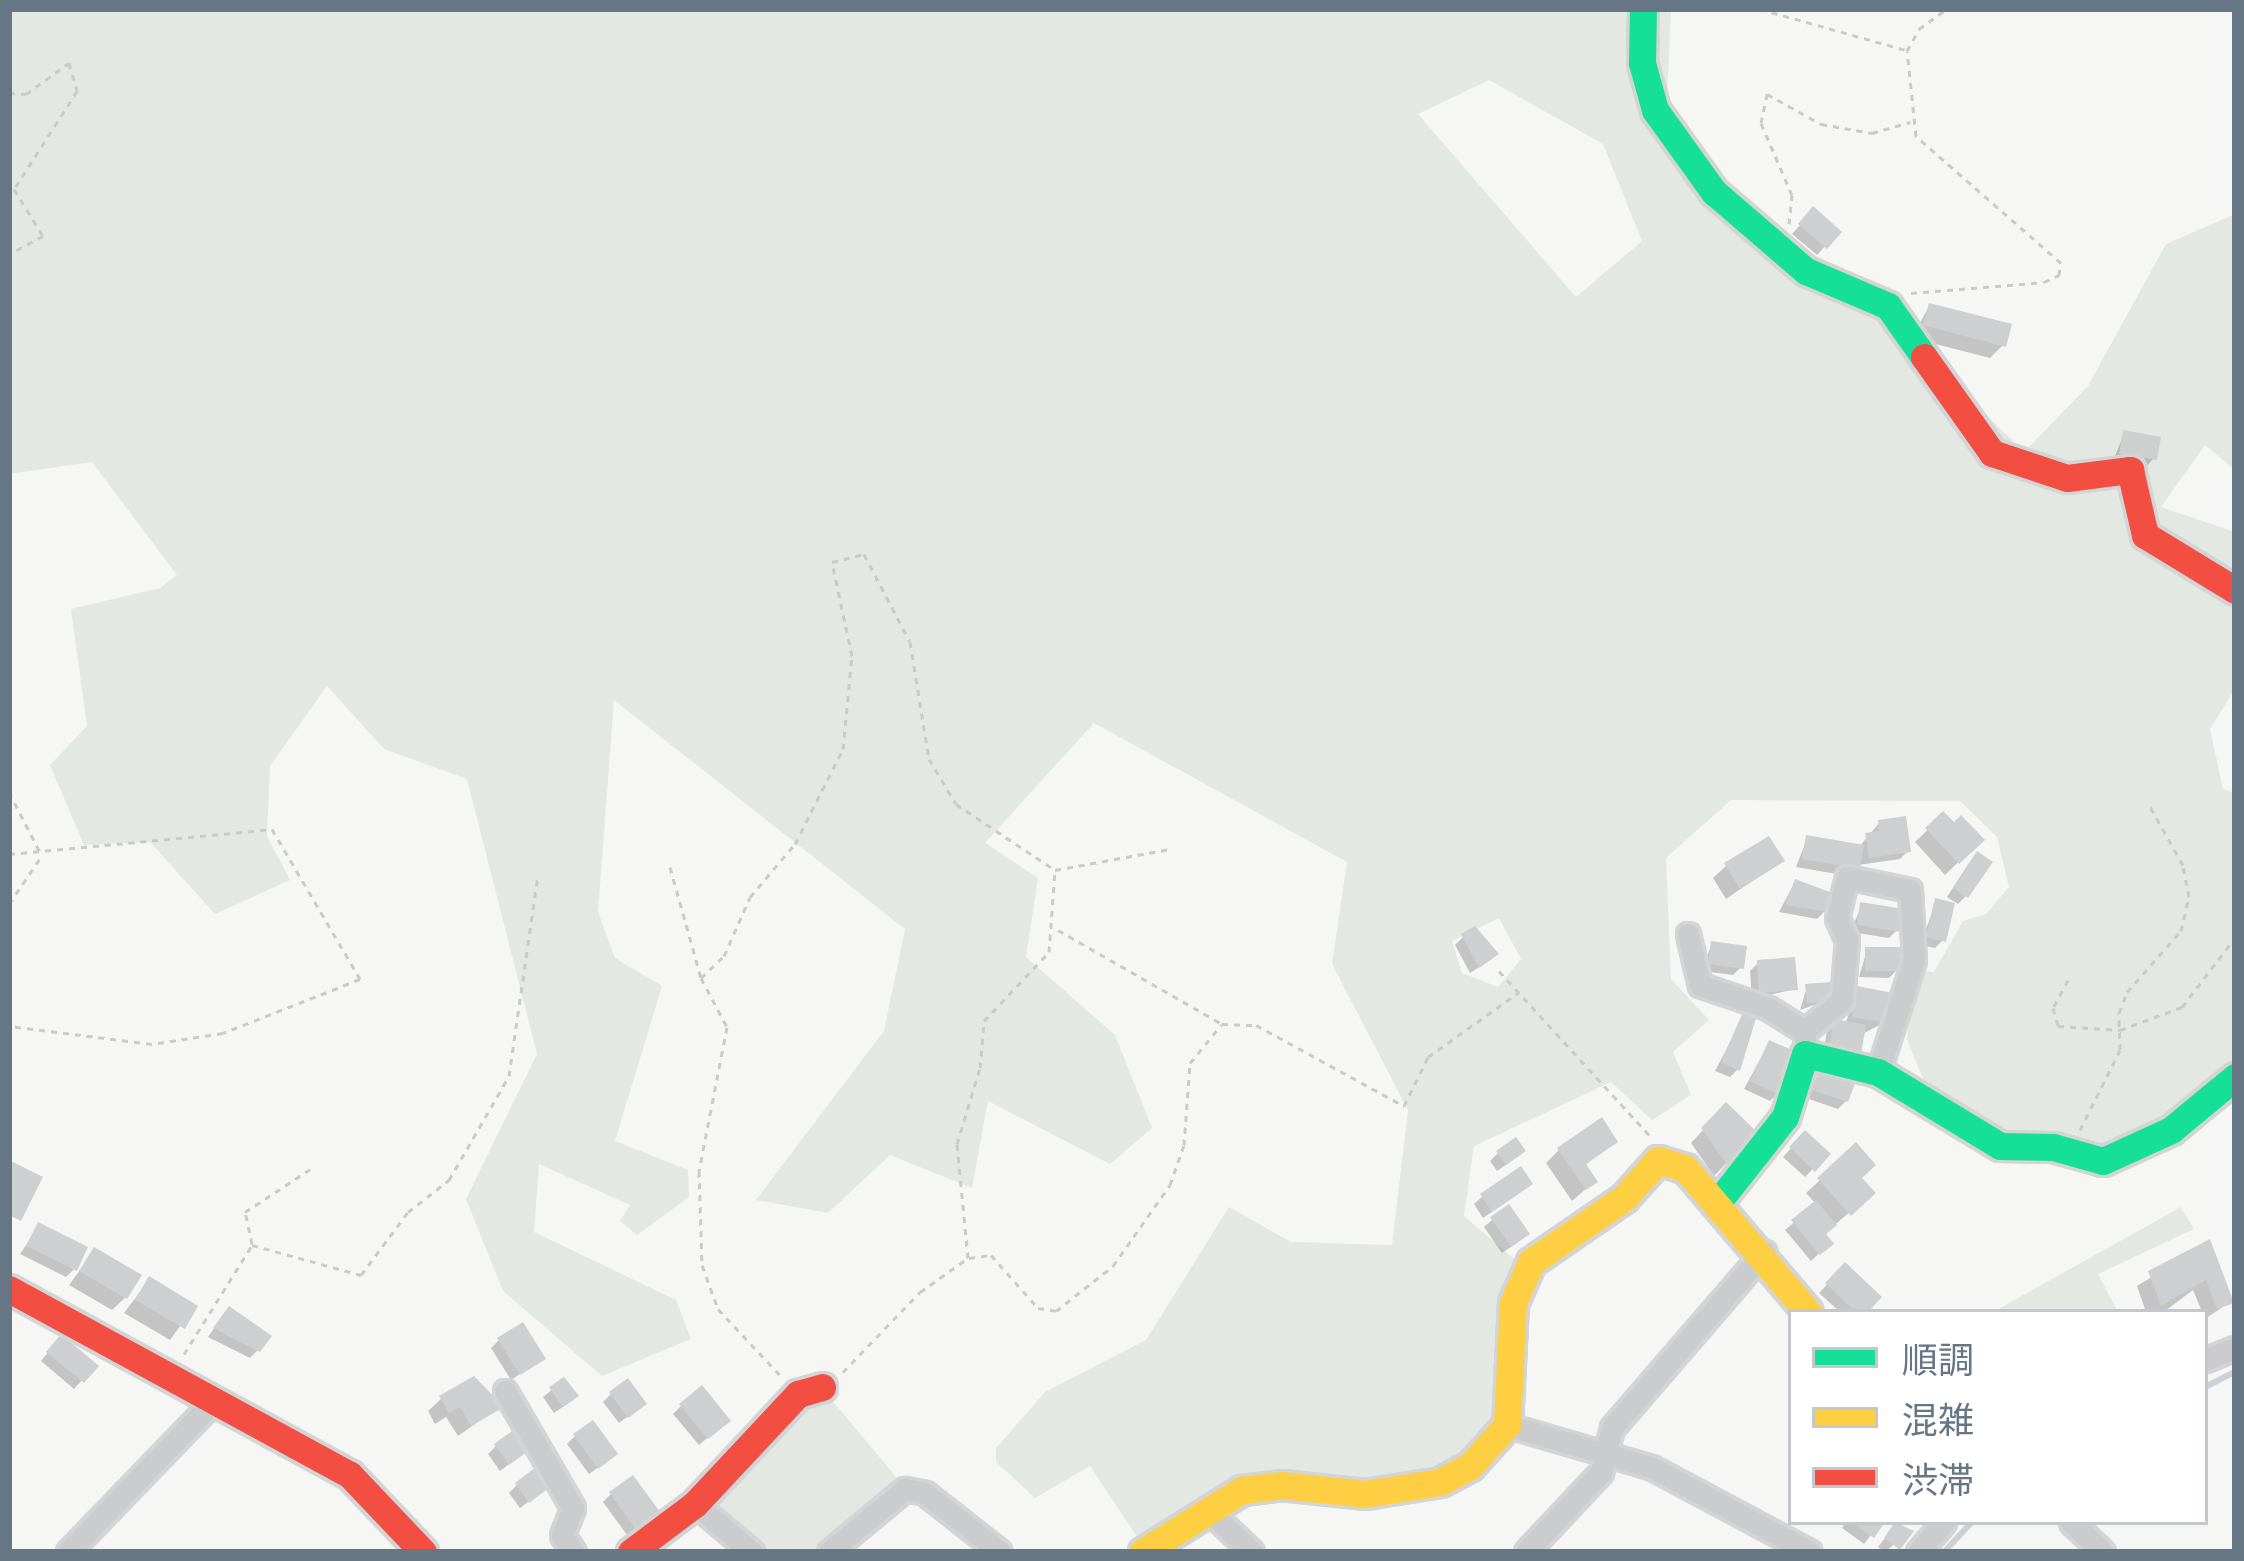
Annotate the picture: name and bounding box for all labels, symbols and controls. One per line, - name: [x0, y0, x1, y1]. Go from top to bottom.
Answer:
- legend: [1788, 1309, 2208, 1525]
- text: 順調: [1902, 1340, 1974, 1381]
- text: 混雑: [1902, 1400, 1974, 1441]
- text: 渋滞: [1902, 1460, 1974, 1501]

